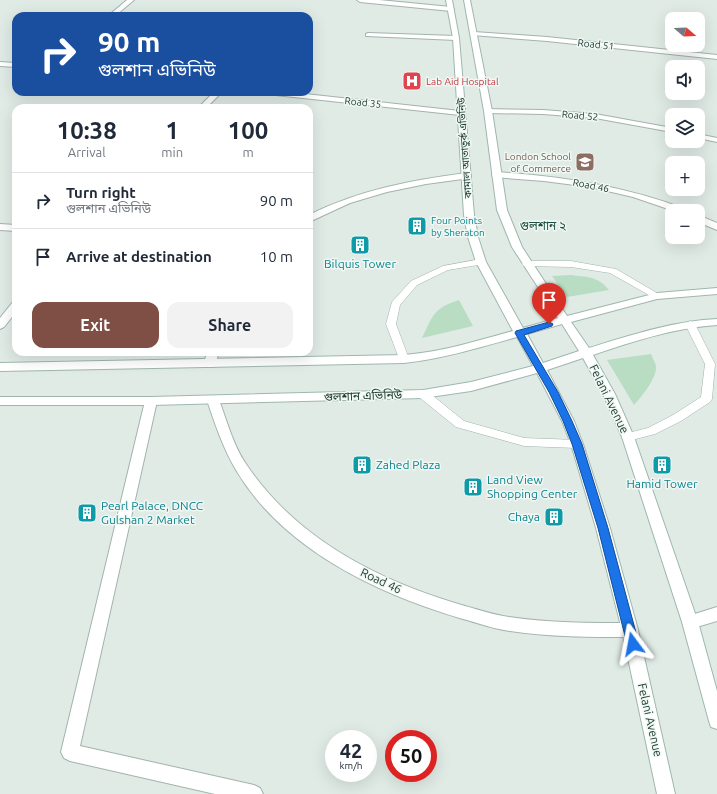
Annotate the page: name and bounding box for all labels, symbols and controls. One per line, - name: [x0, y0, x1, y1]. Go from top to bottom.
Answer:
- north arrow: [665, 12, 705, 52]
- map controls: [665, 12, 705, 244]
- text: 90 m: [98, 26, 160, 57]
- icon: right: [32, 28, 84, 80]
- street label: Road 51: [577, 37, 615, 52]
- text: গুলশান এভিনিউ: [98, 59, 216, 79]
- button: sound: [665, 60, 705, 100]
- hospital icon: Lab Aid Hospital: [401, 70, 423, 92]
- place label: Lab Aid Hospital: [426, 76, 499, 87]
- street label: Road 35: [344, 95, 382, 110]
- street label: কামাল আতাতুর্ক এভিনিউ: [455, 96, 474, 200]
- street label: Road 52: [561, 108, 599, 123]
- button: layers: [665, 108, 705, 148]
- text: 10:38: [57, 117, 117, 144]
- text: 1: [165, 117, 179, 144]
- text: 100: [228, 117, 268, 144]
- text: Arrival: [68, 145, 106, 159]
- text: min: [161, 145, 183, 159]
- text: m: [242, 145, 254, 159]
- place label: London School of Commerce: [505, 151, 571, 174]
- school or university icon: London School of Commerce: [574, 151, 596, 173]
- button: +: [665, 156, 705, 196]
- street label: Road 46: [572, 177, 610, 194]
- text: Turn right: [66, 184, 136, 201]
- icon: right: [32, 190, 54, 212]
- text: 90 m: [260, 192, 293, 209]
- text: গুলশান এভিনিউ: [66, 201, 151, 215]
- button: −: [665, 204, 705, 244]
- building icon: Four Points by Sheraton: [406, 215, 428, 237]
- place label: Four Points by Sheraton: [431, 215, 485, 238]
- district label: গুলশান ২: [520, 219, 566, 232]
- building icon: Bilquis Tower: [349, 234, 371, 256]
- icon: arrive: [32, 246, 54, 268]
- text: Arrive at destination: [66, 248, 212, 265]
- text: 10 m: [260, 248, 293, 265]
- place label: Bilquis Tower: [324, 257, 396, 270]
- pin: [532, 283, 566, 324]
- icon: arrive: [538, 289, 560, 311]
- button: Exit: [32, 302, 159, 348]
- button: Share: [167, 302, 293, 348]
- street label: Felani Avenue: [587, 362, 632, 435]
- street label: গুলশান এভিনিউ: [323, 387, 403, 403]
- building icon: Zahed Plaza: [351, 454, 373, 476]
- building icon: Hamid Tower: [651, 454, 673, 476]
- place label: Zahed Plaza: [376, 458, 440, 471]
- place label: Land View Shopping Center: [487, 473, 578, 500]
- building icon: Land View Shopping Center: [462, 476, 484, 498]
- place label: Hamid Tower: [626, 477, 698, 490]
- place label: Pearl Palace, DNCC Gulshan 2 Market: [101, 499, 204, 526]
- building icon: Pearl Palace, DNCC Gulshan 2 Market: [76, 502, 98, 524]
- building icon: Chaya: [543, 506, 565, 528]
- place label: Chaya: [508, 510, 540, 523]
- street label: Road 46: [359, 565, 404, 596]
- position arrow: [612, 623, 654, 665]
- street label: Felani Avenue: [636, 682, 665, 758]
- speed limit sign: 50: [385, 730, 437, 782]
- text: 42: [340, 739, 362, 762]
- text: km/h: [339, 760, 363, 771]

